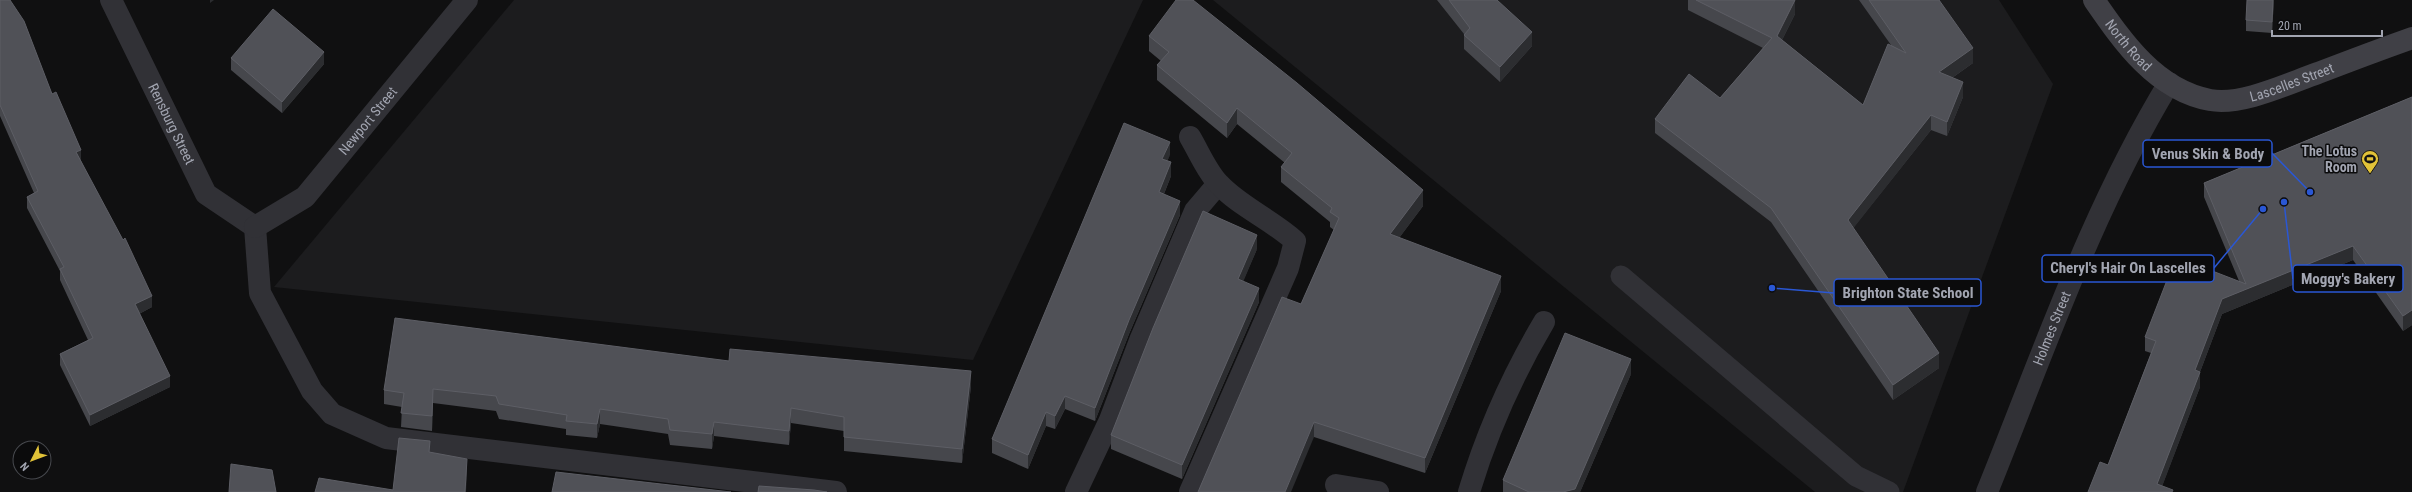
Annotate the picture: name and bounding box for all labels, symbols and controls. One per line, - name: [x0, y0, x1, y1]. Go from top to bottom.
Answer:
- scale bar: [2272, 12, 2382, 38]
- street label: North Road: [2102, 16, 2155, 74]
- text: 20 m: [2278, 19, 2302, 33]
- street label: Lascelles Street: [2248, 60, 2336, 105]
- street label: Rensburg Street: [145, 81, 198, 167]
- street label: Newport Street: [335, 84, 400, 158]
- callout: Venus Skin & Body: [2143, 140, 2272, 167]
- place label: The Lotus Room: [2301, 143, 2357, 175]
- text: Venus Skin & Body: [2152, 145, 2265, 163]
- sports icon: The Lotus Room: [2360, 149, 2380, 174]
- callout: Cheryl's Hair On Lascelles: [2042, 255, 2214, 282]
- text: Cheryl's Hair On Lascelles: [2050, 259, 2206, 277]
- callout: Moggy's Bakery: [2293, 265, 2403, 292]
- text: Moggy's Bakery: [2301, 270, 2395, 288]
- callout: Brighton State School: [1834, 279, 1981, 306]
- text: Brighton State School: [1843, 284, 1973, 302]
- street label: Holmes Street: [2030, 289, 2074, 368]
- north arrow: [12, 440, 52, 480]
- text: N: [18, 459, 32, 473]

